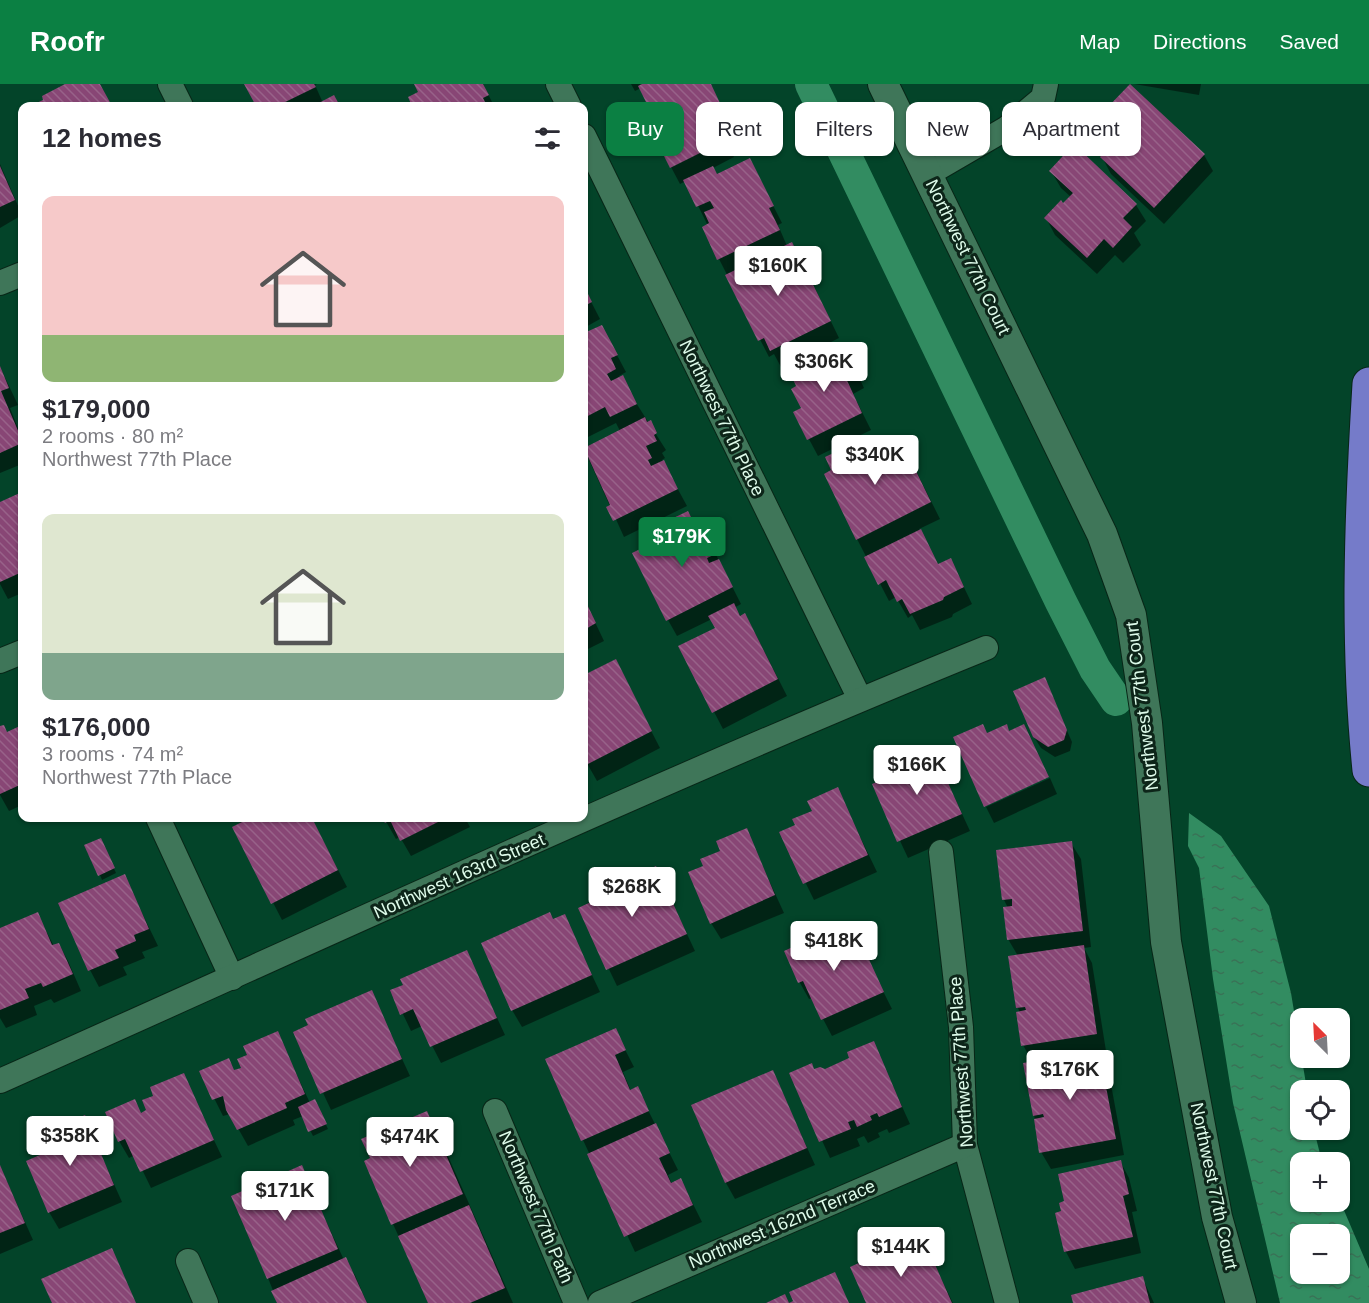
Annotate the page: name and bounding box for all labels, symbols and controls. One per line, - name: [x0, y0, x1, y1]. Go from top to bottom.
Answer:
- text: Roofr: [30, 26, 105, 57]
- text: Map: [1079, 30, 1120, 53]
- text: Directions: [1153, 30, 1246, 53]
- text: Saved: [1279, 30, 1339, 53]
- chip: Buy: [606, 102, 684, 156]
- chip: Rent: [696, 102, 783, 156]
- chip: Filters: [795, 102, 894, 156]
- chip: New: [906, 102, 990, 156]
- chip: Apartment: [1002, 102, 1141, 156]
- icon: filters: [531, 122, 564, 155]
- text: 12 homes: [42, 123, 162, 153]
- street label: Northwest 77th Court: [922, 176, 1014, 338]
- icon: home: [249, 235, 357, 343]
- pin: $160K: [736, 246, 820, 297]
- text: $160K: [749, 254, 807, 276]
- street label: Northwest 77th Place: [676, 337, 768, 499]
- pin: $306K: [782, 342, 866, 393]
- text: $306K: [795, 350, 853, 372]
- text: $179,000: [42, 394, 150, 424]
- text: 2 rooms · 80 m²: [42, 425, 183, 447]
- pin: $340K: [833, 435, 917, 486]
- text: $340K: [846, 443, 904, 465]
- text: Northwest 77th Place: [42, 448, 232, 470]
- pin: $179K: [640, 517, 724, 568]
- text: $179K: [653, 525, 711, 547]
- icon: home: [249, 553, 357, 661]
- street label: Northwest 77th Court: [1122, 620, 1162, 792]
- text: $176,000: [42, 712, 150, 742]
- text: 3 rooms · 74 m²: [42, 743, 183, 765]
- pin: $166K: [875, 745, 959, 796]
- text: $166K: [888, 753, 946, 775]
- text: Northwest 77th Place: [42, 766, 232, 788]
- street label: Northwest 163rd Street: [370, 829, 548, 923]
- pin: $268K: [590, 867, 674, 918]
- text: $268K: [603, 875, 661, 897]
- pin: $418K: [792, 921, 876, 972]
- text: $418K: [805, 929, 863, 951]
- street label: Northwest 77th Place: [945, 976, 977, 1148]
- north arrow: [1290, 1008, 1350, 1068]
- map controls: [1290, 1008, 1350, 1284]
- pin: $176K: [1028, 1050, 1112, 1101]
- text: $176K: [1041, 1058, 1099, 1080]
- button: locate: [1290, 1080, 1350, 1140]
- street label: Northwest 77th Court: [1187, 1101, 1241, 1271]
- pin: $358K: [28, 1116, 112, 1167]
- pin: $474K: [368, 1117, 452, 1168]
- text: $358K: [41, 1124, 99, 1146]
- text: $474K: [381, 1125, 439, 1147]
- street label: Northwest 77th Path: [495, 1128, 577, 1286]
- button: +: [1290, 1152, 1350, 1212]
- pin: $171K: [243, 1171, 327, 1222]
- street label: Northwest 162nd Terrace: [686, 1176, 878, 1272]
- text: $171K: [256, 1179, 314, 1201]
- button: −: [1290, 1224, 1350, 1284]
- pin: $144K: [859, 1227, 943, 1278]
- text: $144K: [872, 1235, 930, 1257]

